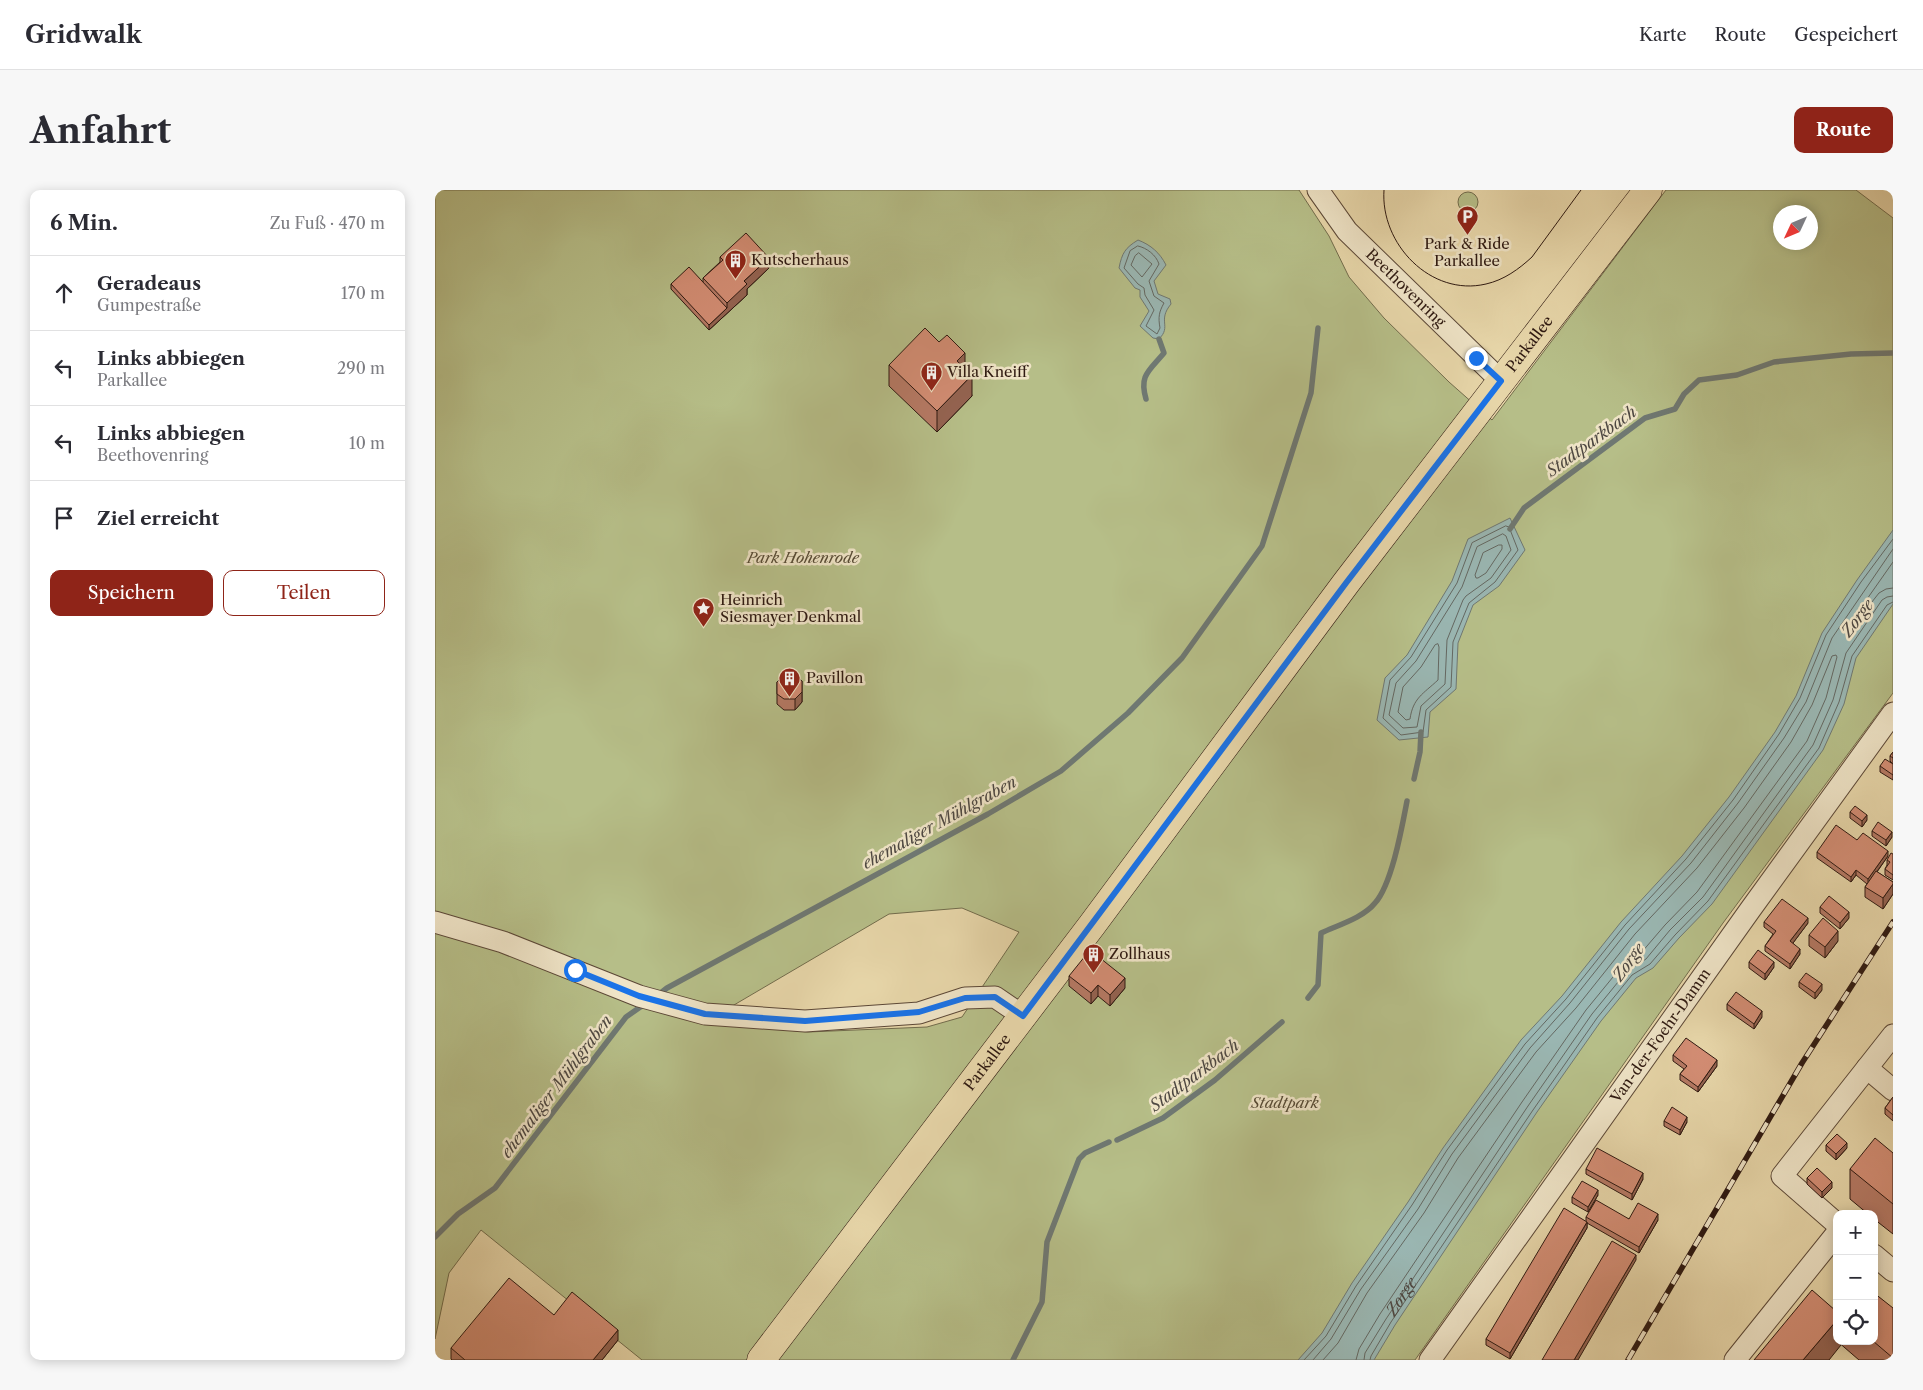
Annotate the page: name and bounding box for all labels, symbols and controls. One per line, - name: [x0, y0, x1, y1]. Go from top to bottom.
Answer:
- text: Gridwalk: [25, 20, 142, 49]
- text: Karte: [1639, 24, 1687, 46]
- text: Route: [1715, 24, 1766, 46]
- text: Gespeichert: [1794, 24, 1898, 46]
- button: Route: [1794, 107, 1893, 153]
- text: Anfahrt: [30, 109, 171, 152]
- parking icon: Park & Ride Parkallee: [1455, 204, 1479, 235]
- north arrow: [1773, 205, 1818, 250]
- text: 6 Min.: [50, 210, 118, 235]
- text: Zu Fuß · 470 m: [270, 213, 385, 233]
- place label: Park & Ride Parkallee: [1424, 234, 1510, 270]
- street label: Beethovenring: [1362, 244, 1450, 331]
- building icon: Kutscherhaus: [723, 248, 747, 279]
- place label: Kutscherhaus: [751, 250, 849, 269]
- text: Geradeaus: [97, 272, 201, 295]
- icon: ahead: [50, 279, 78, 307]
- text: 170 m: [341, 283, 385, 303]
- text: Gumpestraße: [97, 295, 201, 315]
- street label: Parkallee: [1502, 312, 1557, 376]
- text: Links abbiegen: [97, 347, 245, 370]
- route end: [1465, 347, 1488, 370]
- icon: left: [50, 354, 78, 382]
- text: 290 m: [337, 358, 385, 378]
- building icon: Villa Kneiff: [919, 360, 943, 391]
- place label: Villa Kneiff: [946, 362, 1029, 381]
- text: Parkallee: [97, 370, 167, 390]
- water label: Stadtparkbach: [1541, 402, 1640, 481]
- text: Links abbiegen: [97, 422, 245, 445]
- icon: left: [50, 429, 78, 457]
- text: 10 m: [349, 433, 385, 453]
- text: Beethovenring: [97, 445, 208, 465]
- icon: arrive: [50, 504, 78, 532]
- text: Ziel erreicht: [97, 507, 219, 530]
- park label: Park Hohenrode: [746, 548, 860, 567]
- button: Speichern: [50, 570, 213, 616]
- button: Teilen: [223, 570, 385, 616]
- place label: Heinrich Siesmayer Denkmal: [720, 590, 862, 626]
- water label: Zorge: [1836, 594, 1878, 642]
- place icon: Heinrich Siesmayer Denkmal: [692, 597, 716, 628]
- building icon: Pavillon: [778, 666, 802, 697]
- place label: Pavillon: [806, 668, 864, 687]
- water label: ehemaliger Mühlgraben: [858, 771, 1020, 873]
- water label: Zorge: [1607, 938, 1649, 986]
- building icon: Zollhaus: [1081, 942, 1105, 973]
- place label: Zollhaus: [1109, 944, 1170, 963]
- route start: [564, 959, 587, 982]
- street label: Van-der-Foehr-Damm: [1605, 965, 1714, 1107]
- water label: ehemaliger Mühlgraben: [496, 1011, 616, 1161]
- street label: Parkallee: [960, 1030, 1015, 1094]
- water label: Stadtparkbach: [1145, 1035, 1243, 1116]
- park label: Stadtpark: [1250, 1093, 1319, 1112]
- map controls: [1833, 1210, 1878, 1345]
- button: +: [1833, 1210, 1878, 1255]
- button: −: [1833, 1255, 1878, 1300]
- water label: Zorge: [1380, 1272, 1422, 1321]
- button: locate: [1833, 1300, 1878, 1345]

